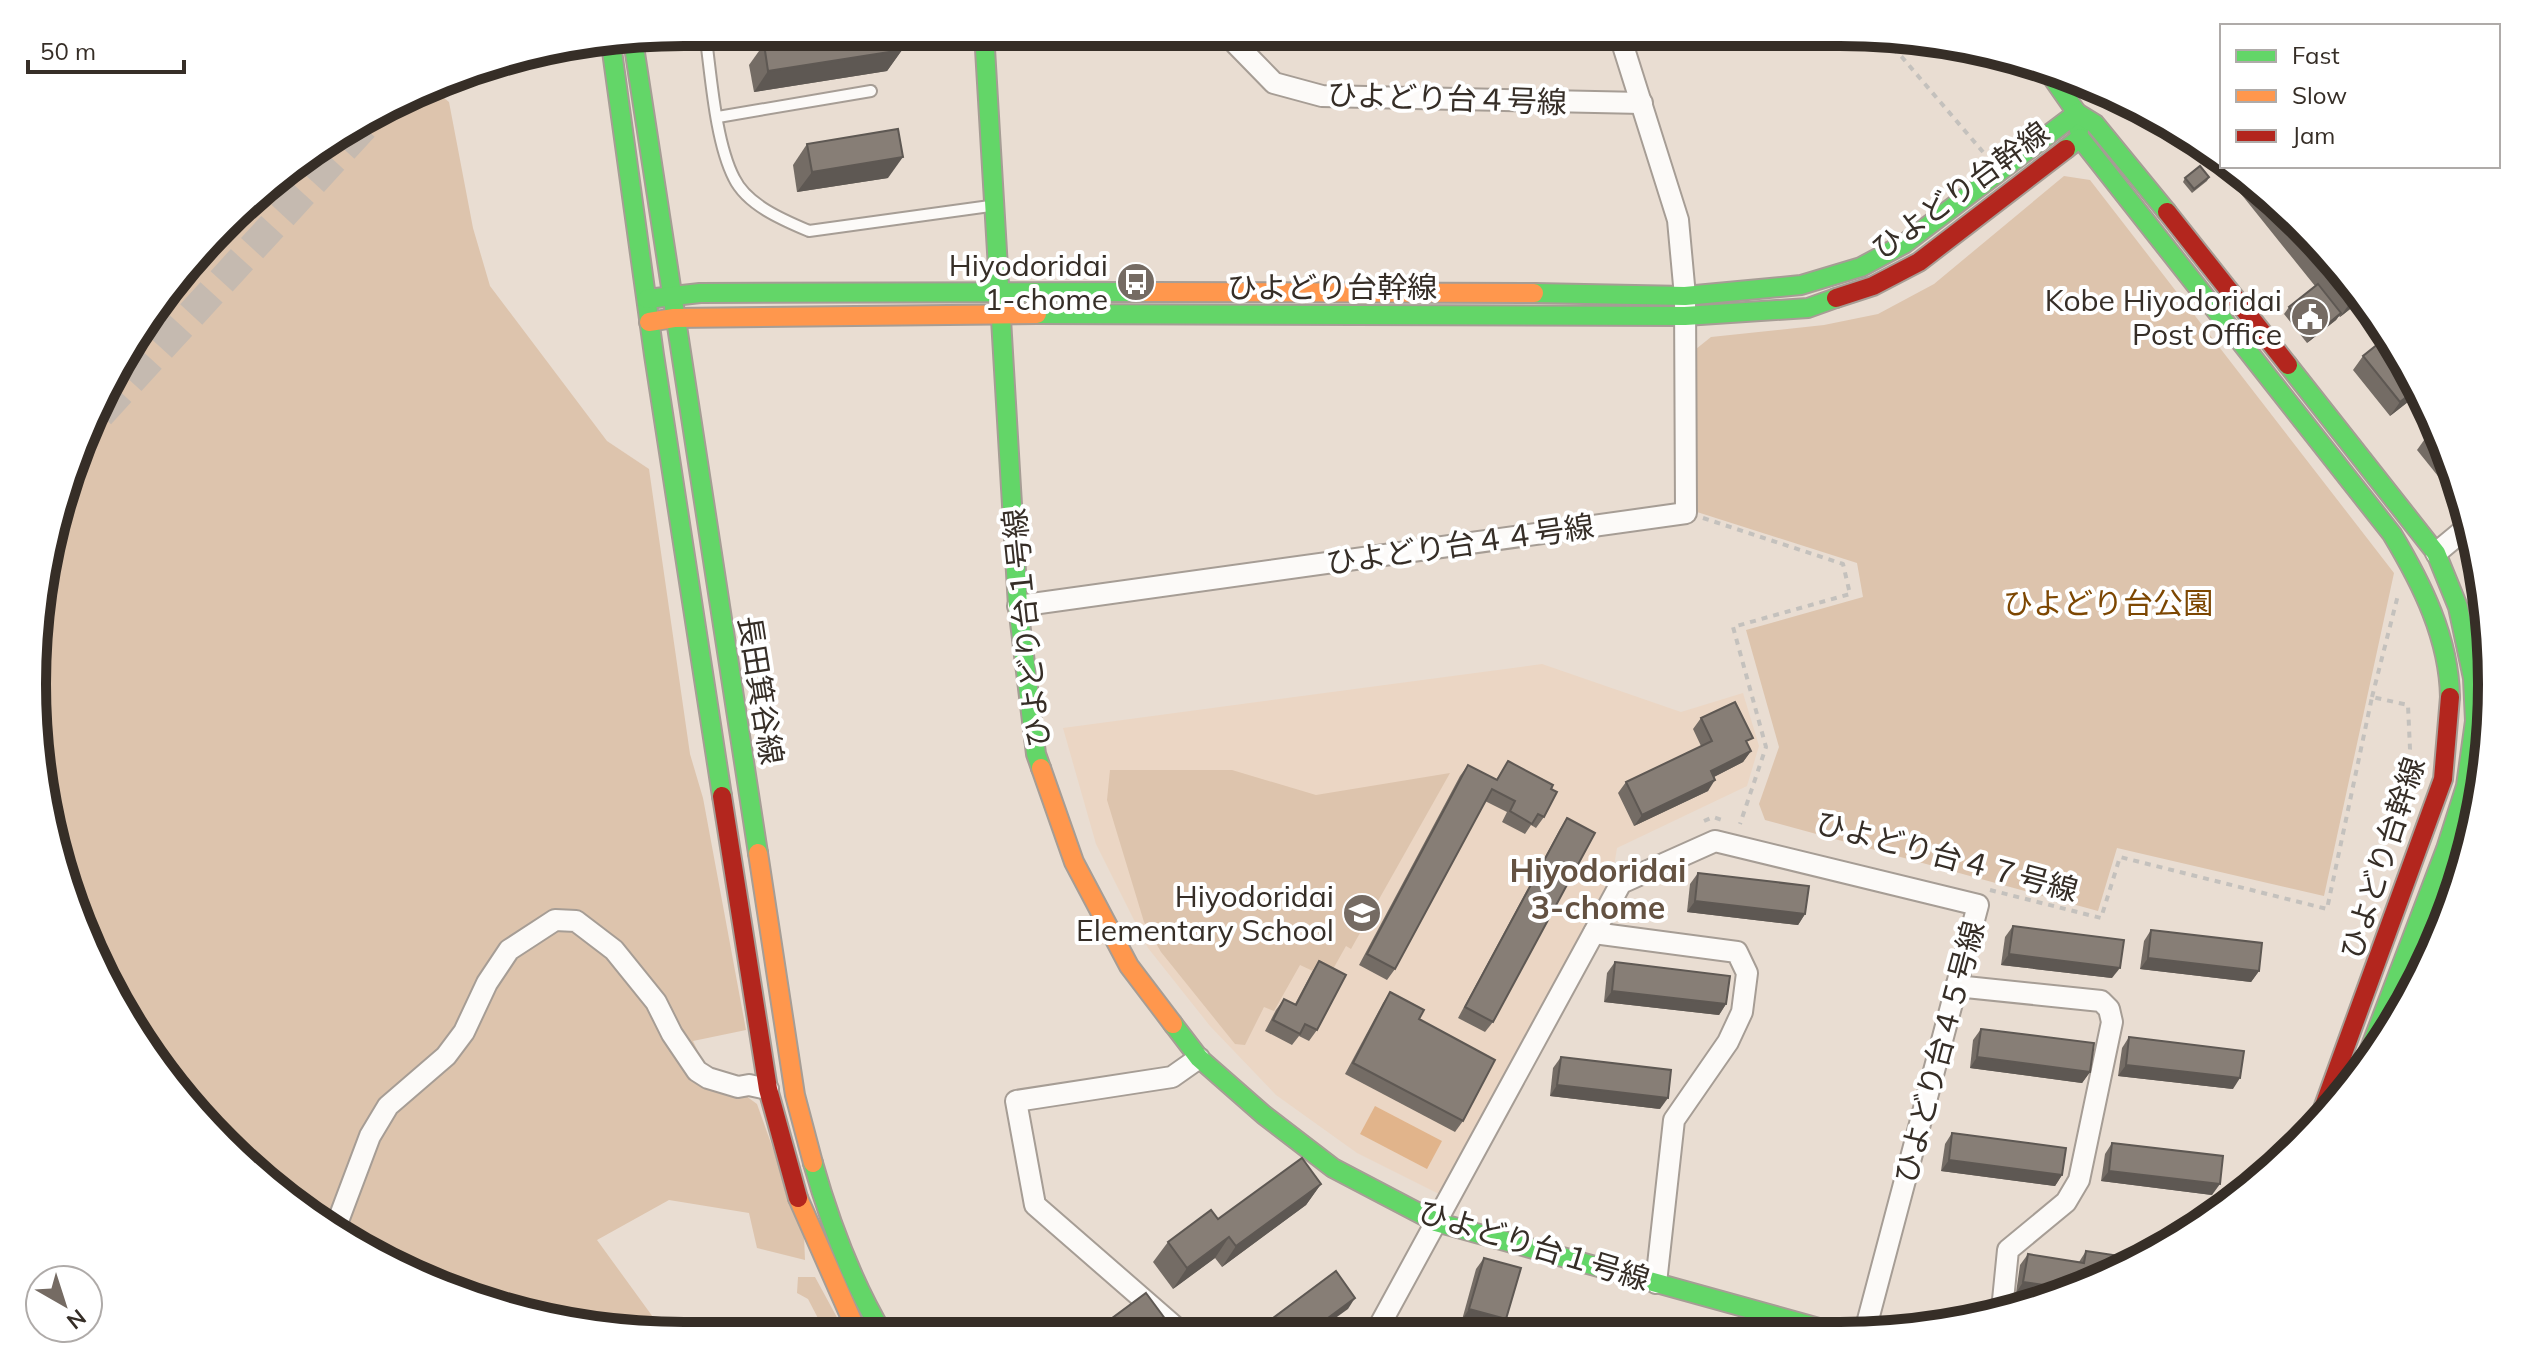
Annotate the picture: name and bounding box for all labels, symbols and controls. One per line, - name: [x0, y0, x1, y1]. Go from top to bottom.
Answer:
- scale bar: [28, 24, 184, 74]
- legend: [2220, 24, 2500, 168]
- text: 50 m: [40, 36, 96, 66]
- text: Fast: [2292, 40, 2340, 70]
- street label: ひよどり台４号線: [1326, 75, 1568, 121]
- text: Slow: [2292, 80, 2347, 110]
- street label: ひよどり台幹線: [1864, 113, 2056, 267]
- text: Jam: [2292, 120, 2335, 150]
- place label: Hiyodoridai 1-chome: [949, 246, 1108, 318]
- bus stop icon: Hiyodoridai 1-chome: [1115, 261, 1157, 303]
- street label: ひよどり台幹線: [1227, 268, 1437, 306]
- place label: Kobe Hiyodoridai Post Office: [2045, 281, 2282, 353]
- public building icon: Kobe Hiyodoridai Post Office: [2289, 296, 2331, 338]
- street label: ひよどり台４４号線: [1324, 506, 1596, 582]
- street label: ひよどり台１号線: [995, 507, 1057, 749]
- park label: ひよどり台公園: [2003, 584, 2213, 622]
- street label: 長田箕谷線: [731, 613, 791, 767]
- street label: ひよどり台幹線: [2331, 752, 2433, 964]
- street label: ひよどり台４７号線: [1812, 803, 2082, 909]
- district label: Hiyodoridai 3-chome: [1510, 850, 1686, 927]
- place label: Hiyodoridai Elementary School: [1076, 877, 1334, 949]
- school or university icon: Hiyodoridai Elementary School: [1341, 892, 1383, 934]
- street label: ひよどり台４５号線: [1886, 917, 1992, 1187]
- street label: ひよどり台１号線: [1414, 1192, 1654, 1298]
- north arrow: [24, 1264, 104, 1344]
- text: N: [61, 1303, 92, 1336]

